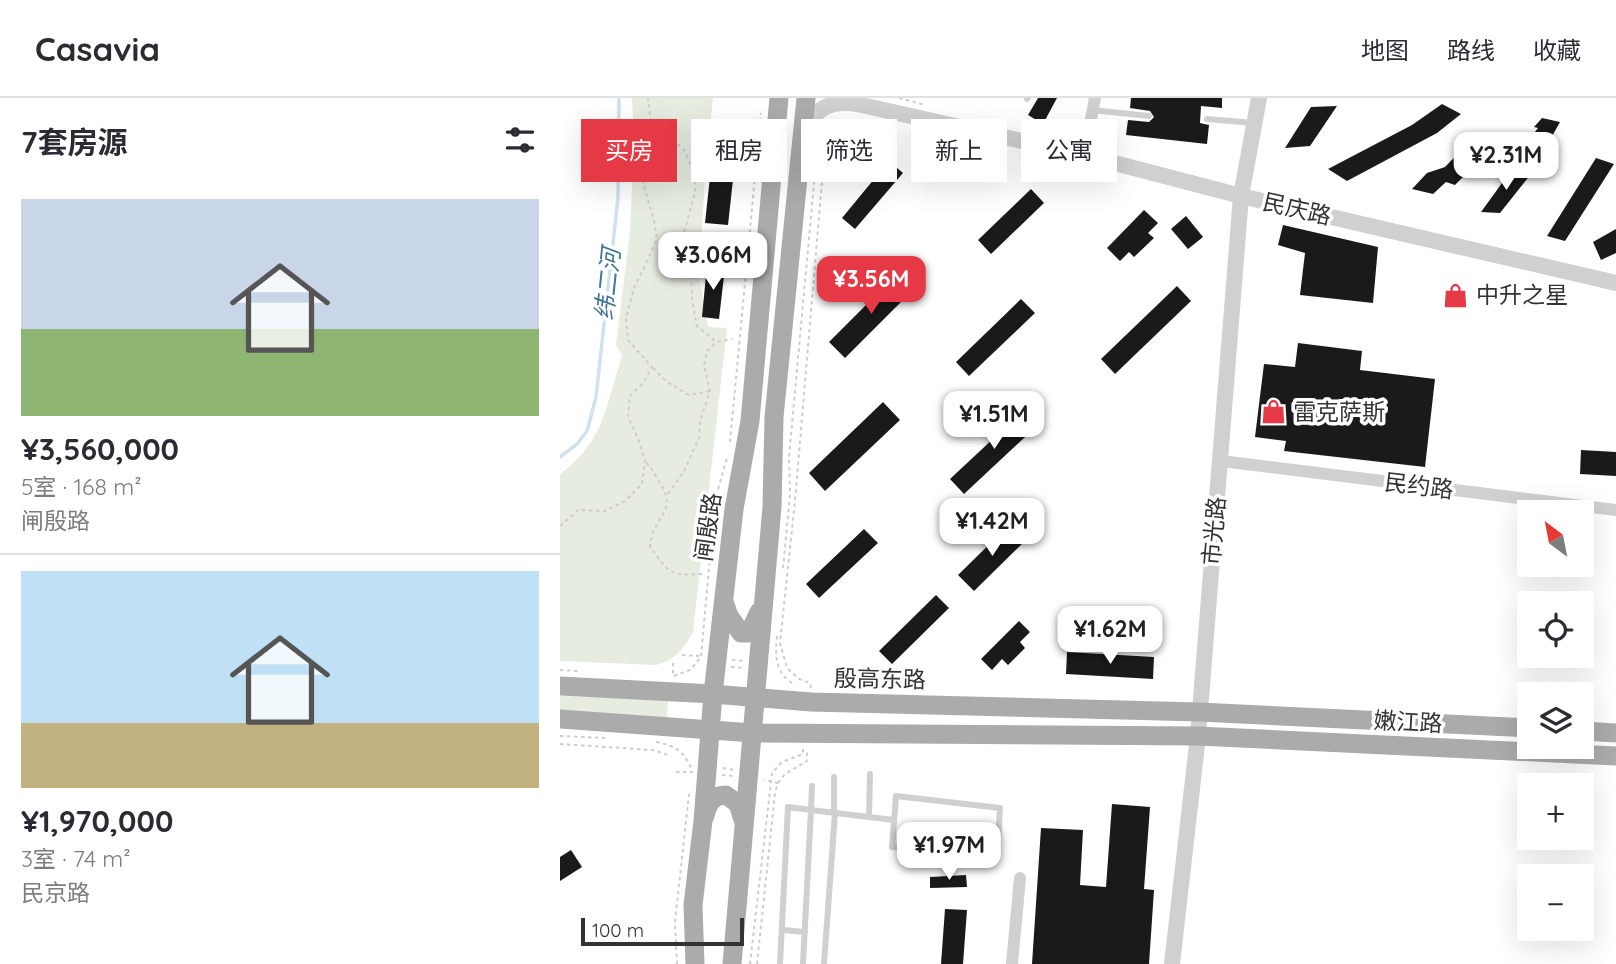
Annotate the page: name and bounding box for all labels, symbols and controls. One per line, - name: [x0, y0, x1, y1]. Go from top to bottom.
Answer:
- text: Casavia: [35, 28, 160, 69]
- text: 地图: [1361, 35, 1409, 65]
- text: 路线: [1447, 35, 1495, 65]
- text: 收藏: [1533, 35, 1581, 65]
- chip: 买房: [581, 119, 677, 182]
- chip: 租房: [691, 119, 787, 182]
- chip: 筛选: [801, 119, 897, 182]
- chip: 新上: [911, 119, 1007, 182]
- chip: 公寓: [1021, 119, 1117, 182]
- icon: filters: [501, 121, 539, 159]
- text: 7套房源: [21, 123, 127, 161]
- pin: ¥2.31M: [1449, 132, 1563, 192]
- text: ¥2.31M: [1470, 140, 1542, 169]
- street label: 民庆路: [1260, 187, 1334, 230]
- pin: ¥3.06M: [656, 232, 770, 292]
- text: ¥3.06M: [674, 240, 752, 269]
- water label: 纬二河: [588, 243, 626, 321]
- icon: home: [217, 245, 343, 371]
- pin: ¥3.56M: [814, 256, 928, 316]
- text: ¥3.56M: [833, 264, 909, 293]
- place label: 中升之星: [1476, 280, 1568, 309]
- shop icon: 中升之星: [1442, 281, 1470, 309]
- pin: ¥1.51M: [937, 392, 1051, 451]
- place label: 雷克萨斯: [1293, 397, 1385, 426]
- shop icon: 雷克萨斯: [1259, 398, 1287, 426]
- text: ¥1.51M: [959, 399, 1029, 428]
- text: ¥3,560,000: [21, 430, 179, 468]
- street label: 民约路: [1383, 467, 1455, 504]
- text: 5室 · 168 m²: [21, 472, 141, 501]
- street label: 闸殷路: [688, 491, 727, 563]
- street label: 市光路: [1196, 495, 1231, 567]
- pin: ¥1.42M: [935, 498, 1049, 558]
- north arrow: [1517, 500, 1594, 578]
- map controls: [1517, 500, 1594, 941]
- text: 闸殷路: [21, 506, 90, 535]
- text: ¥1.42M: [955, 506, 1029, 535]
- button: locate: [1517, 591, 1594, 668]
- pin: ¥1.62M: [1053, 606, 1167, 666]
- text: ¥1.62M: [1073, 614, 1147, 643]
- icon: home: [217, 617, 343, 743]
- street label: 殷高东路: [834, 663, 926, 694]
- button: layers: [1517, 682, 1594, 759]
- street label: 嫩江路: [1373, 705, 1443, 738]
- button: +: [1517, 773, 1594, 850]
- text: ¥1,970,000: [21, 802, 173, 840]
- pin: ¥1.97M: [892, 822, 1006, 882]
- text: ¥1.97M: [913, 830, 985, 859]
- text: 3室 · 74 m²: [21, 844, 131, 873]
- button: −: [1517, 864, 1594, 941]
- text: 民京路: [21, 878, 90, 907]
- scale bar: [581, 915, 744, 947]
- text: 100 m: [592, 918, 644, 942]

